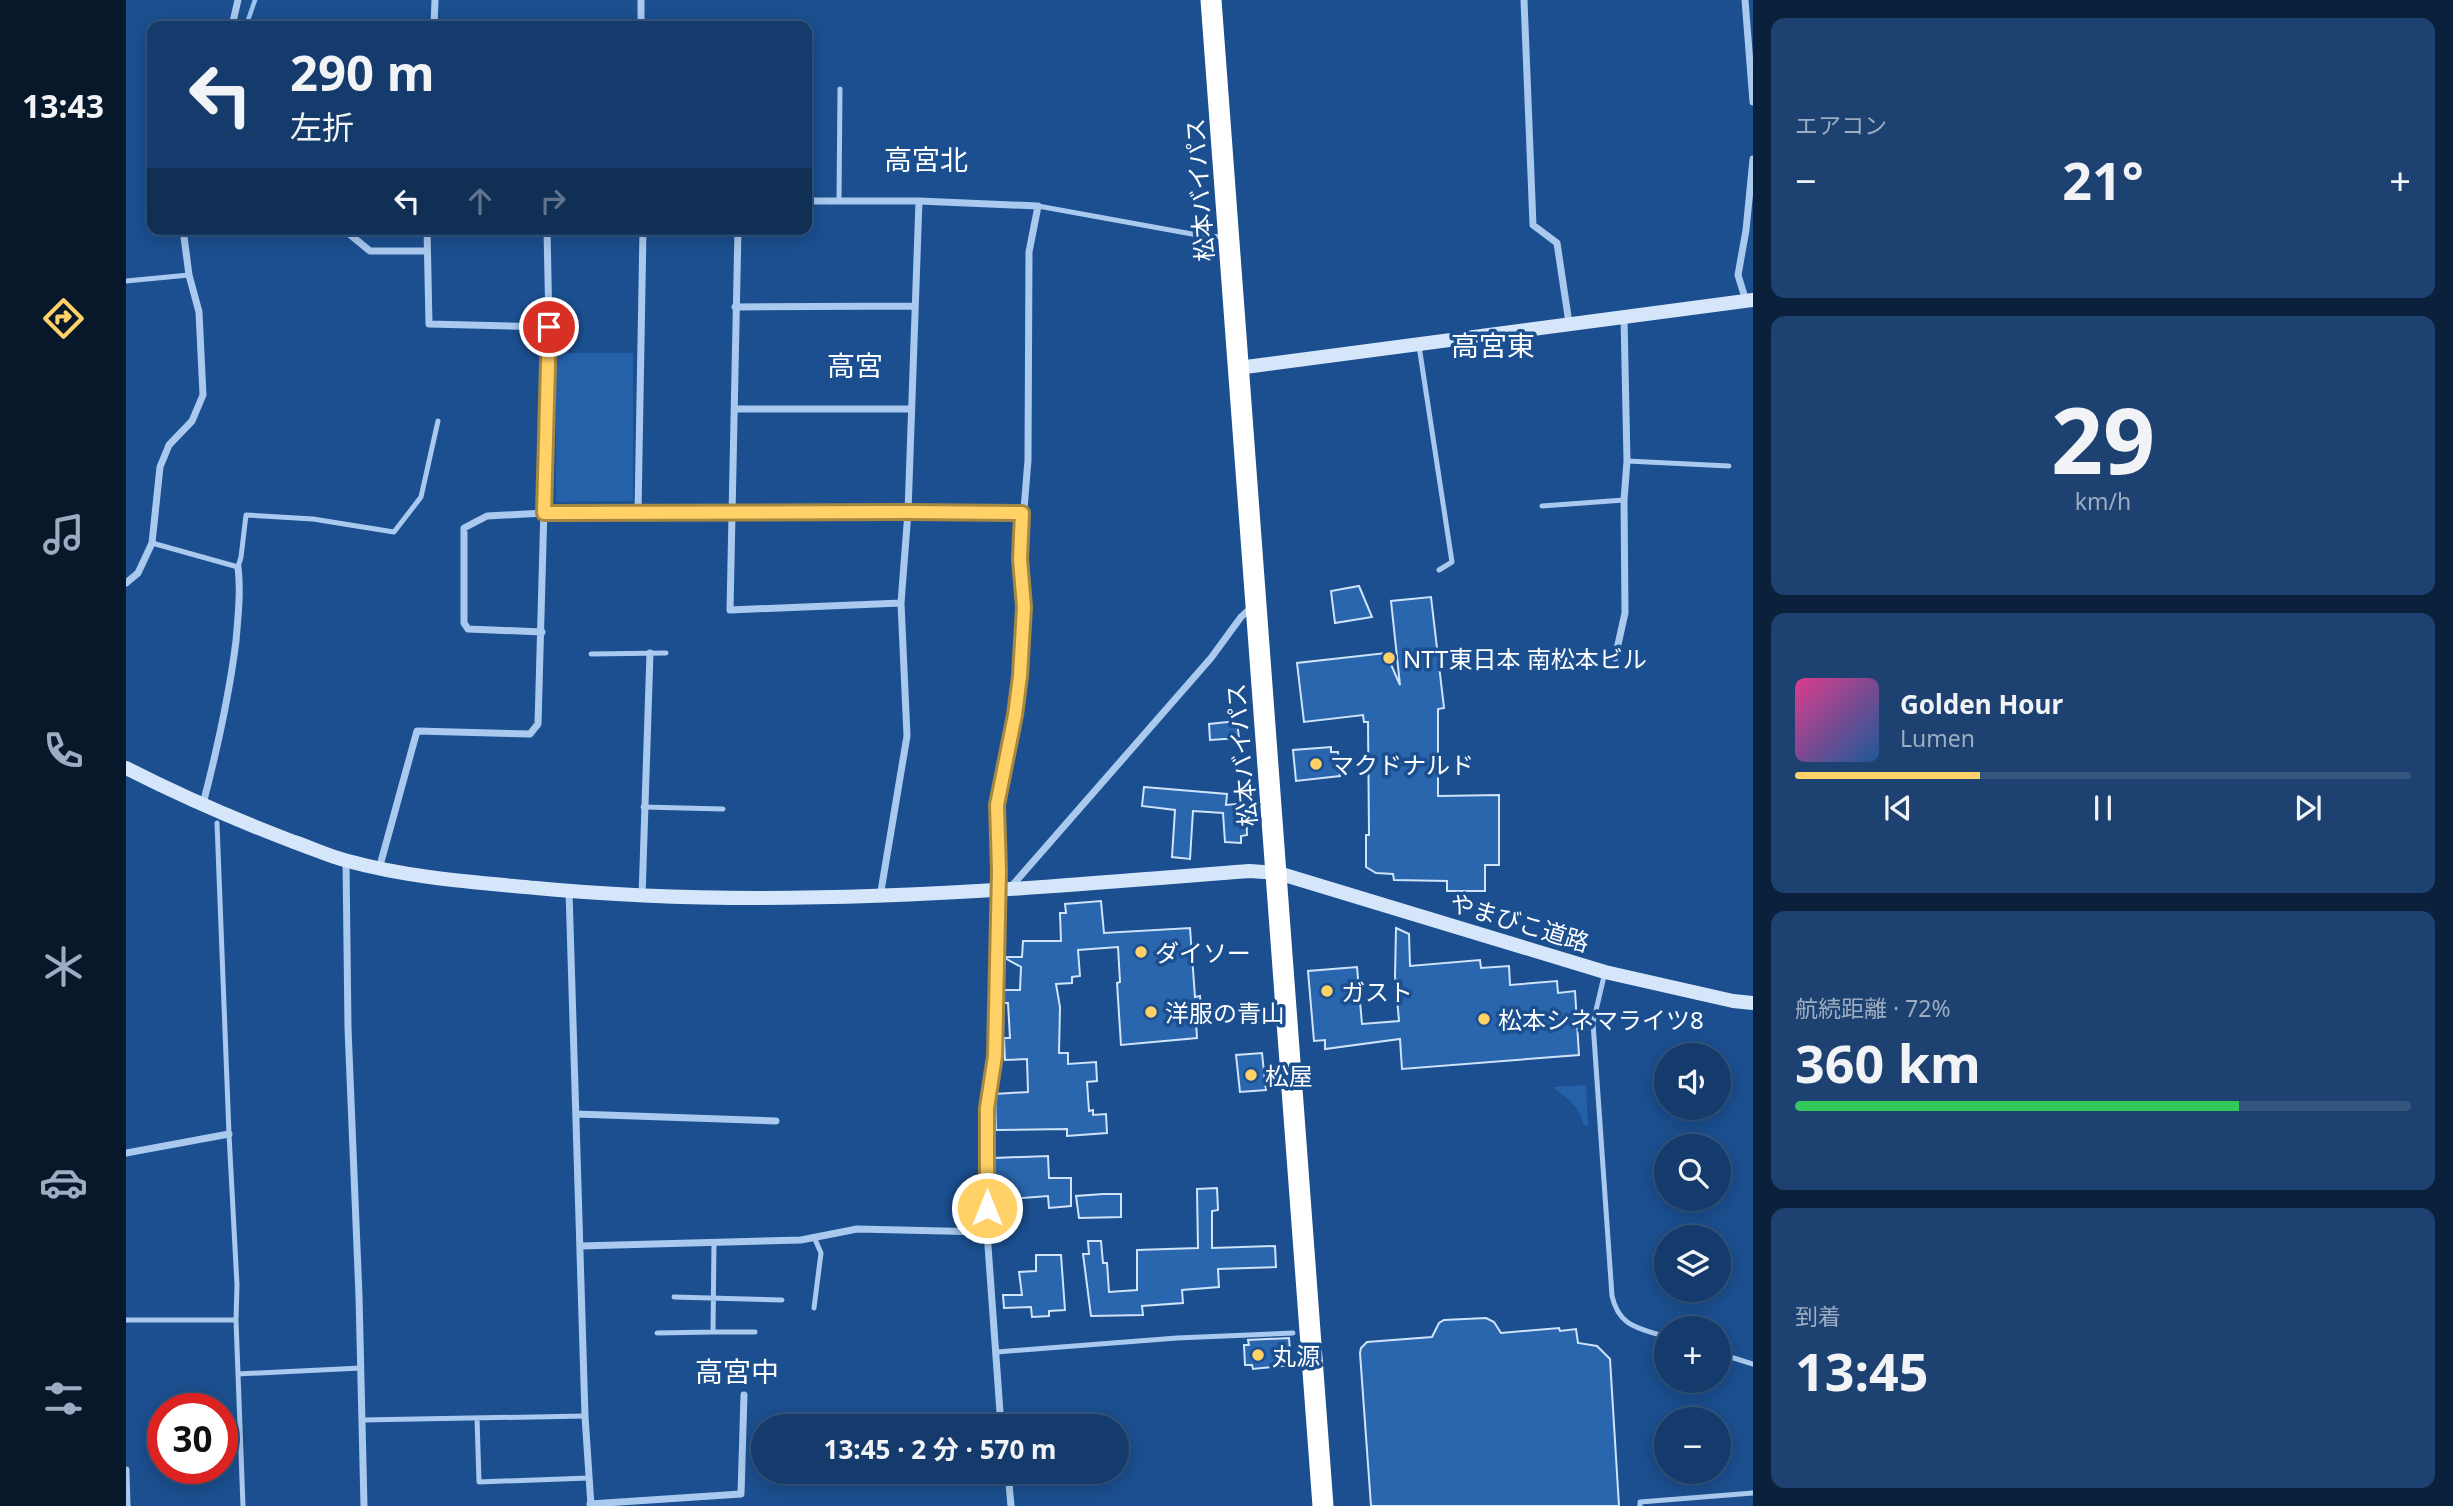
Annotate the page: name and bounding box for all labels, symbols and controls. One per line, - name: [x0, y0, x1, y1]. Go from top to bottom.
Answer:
- text: 290 m: [290, 39, 435, 105]
- icon: left: [175, 49, 266, 140]
- text: 13:43: [22, 84, 104, 127]
- text: 左折: [290, 105, 354, 148]
- text: エアコン: [1795, 109, 1887, 141]
- street label: 松本バイパス: [1178, 117, 1220, 263]
- district label: 高宮北: [884, 140, 968, 178]
- text: 21°: [2062, 144, 2144, 215]
- text: −: [1795, 154, 1817, 206]
- text: +: [2389, 154, 2411, 206]
- icon: left: [388, 182, 426, 220]
- icon: ahead: [461, 182, 499, 220]
- icon: right: [534, 182, 572, 220]
- icon: directions: [39, 294, 88, 343]
- pin: [519, 297, 579, 357]
- icon: arrive: [530, 308, 568, 346]
- district label: 高宮東: [1451, 326, 1535, 364]
- district label: 高宮: [827, 346, 883, 384]
- text: 29: [2051, 377, 2155, 501]
- text: km/h: [2075, 485, 2131, 517]
- icon: music: [39, 510, 88, 559]
- place label: NTT東日本 南松本ビル: [1403, 642, 1647, 675]
- marker: NTT東日本 南松本ビル: [1381, 650, 1397, 666]
- street label: 松本バイパス: [1218, 682, 1264, 828]
- text: Golden Hour: [1900, 686, 2063, 722]
- text: Lumen: [1900, 722, 1975, 754]
- icon: phone: [39, 726, 88, 775]
- place label: マクドナルド: [1330, 748, 1474, 781]
- marker: マクドナルド: [1308, 756, 1324, 772]
- icon: previous: [1879, 789, 1917, 827]
- icon: pause: [2084, 789, 2122, 827]
- icon: next: [2289, 789, 2327, 827]
- street label: やまびこ道路: [1446, 885, 1594, 959]
- place label: ダイソー: [1155, 936, 1251, 969]
- icon: climate: [39, 942, 88, 991]
- marker: ダイソー: [1133, 944, 1149, 960]
- place label: ガスト: [1341, 975, 1413, 1008]
- marker: ガスト: [1319, 983, 1335, 999]
- text: 航続距離 · 72%: [1795, 992, 1951, 1024]
- place label: 洋服の青山: [1165, 996, 1285, 1029]
- place label: 松本シネマライツ8: [1498, 1003, 1704, 1036]
- marker: 洋服の青山: [1143, 1004, 1159, 1020]
- marker: 松本シネマライツ8: [1476, 1011, 1492, 1027]
- text: 360 km: [1795, 1027, 1981, 1098]
- map controls: [1654, 1043, 1731, 1484]
- button: sound: [1654, 1043, 1731, 1120]
- place label: 松屋: [1265, 1059, 1313, 1092]
- marker: 松屋: [1243, 1067, 1259, 1083]
- button: search: [1654, 1134, 1731, 1211]
- icon: car: [39, 1158, 88, 1207]
- position arrow: [950, 1171, 1024, 1245]
- button: layers: [1654, 1225, 1731, 1302]
- text: 到着: [1795, 1300, 1841, 1332]
- button: +: [1654, 1316, 1731, 1393]
- text: 13:45: [1795, 1335, 1929, 1406]
- place label: 丸源: [1272, 1339, 1320, 1372]
- marker: 丸源: [1250, 1347, 1266, 1363]
- district label: 高宮中: [695, 1352, 779, 1390]
- icon: filters: [39, 1374, 88, 1423]
- speed limit sign: 30: [147, 1393, 238, 1484]
- button: −: [1654, 1407, 1731, 1484]
- text: 13:45 · 2 分 · 570 m: [824, 1431, 1056, 1467]

